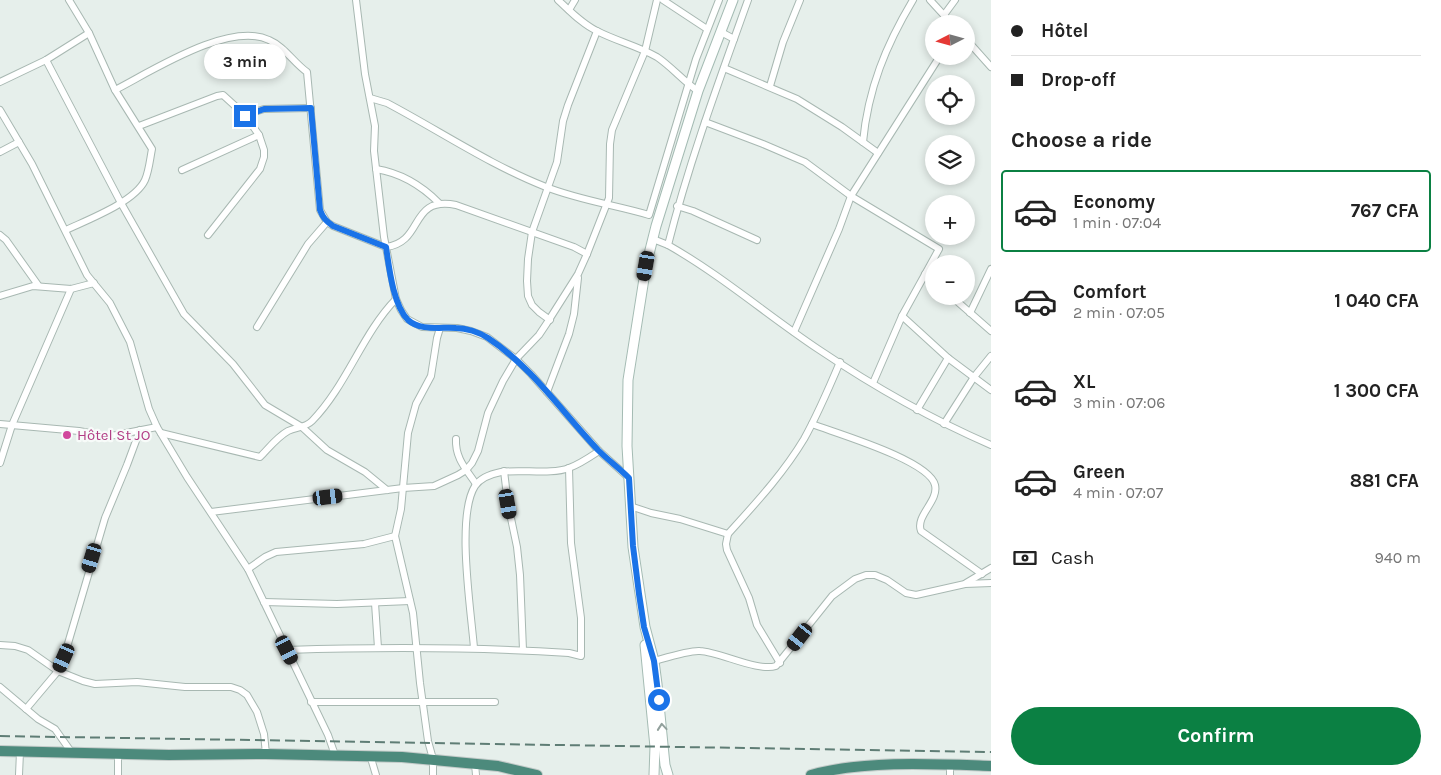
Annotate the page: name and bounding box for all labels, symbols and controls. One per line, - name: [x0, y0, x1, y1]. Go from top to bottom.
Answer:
- north arrow: [925, 15, 975, 65]
- map controls: [925, 15, 975, 305]
- text: Hôtel: [1041, 20, 1089, 42]
- callout: 3 min: [204, 44, 286, 78]
- text: 3 min: [223, 52, 267, 71]
- text: Drop-off: [1041, 69, 1116, 91]
- button: locate: [925, 75, 975, 125]
- route end: [234, 105, 256, 127]
- text: Choose a ride: [1011, 127, 1152, 153]
- button: layers: [925, 135, 975, 185]
- icon: car: [1013, 189, 1058, 234]
- text: Economy: [1073, 191, 1155, 213]
- button: +: [925, 195, 975, 245]
- text: 767 CFA: [1351, 200, 1419, 222]
- text: 1 min · 07:04: [1073, 213, 1161, 232]
- car: [636, 250, 655, 282]
- button: −: [925, 255, 975, 305]
- icon: car: [1013, 279, 1058, 324]
- text: Comfort: [1073, 281, 1147, 303]
- text: 1 040 CFA: [1334, 290, 1419, 312]
- text: 2 min · 07:05: [1073, 303, 1165, 322]
- icon: car: [1013, 369, 1058, 414]
- text: XL: [1073, 371, 1095, 393]
- text: 1 300 CFA: [1334, 380, 1419, 402]
- text: 3 min · 07:06: [1073, 393, 1165, 412]
- place label: Hôtel St JO: [77, 426, 150, 444]
- marker: Hôtel St JO: [61, 429, 73, 441]
- icon: car: [1013, 459, 1058, 504]
- text: Green: [1073, 461, 1125, 483]
- text: 881 CFA: [1350, 470, 1419, 492]
- text: 4 min · 07:07: [1073, 483, 1163, 502]
- car: [312, 488, 343, 506]
- car: [498, 488, 517, 520]
- car: [80, 541, 103, 575]
- icon: cash: [1011, 544, 1039, 572]
- text: Cash: [1051, 547, 1095, 569]
- text: 940 m: [1375, 548, 1421, 567]
- car: [784, 621, 815, 653]
- car: [273, 633, 300, 667]
- car: [51, 641, 76, 675]
- route start: [648, 689, 670, 711]
- button: Confirm: [1011, 707, 1421, 765]
- one-way arrow: [657, 722, 668, 730]

